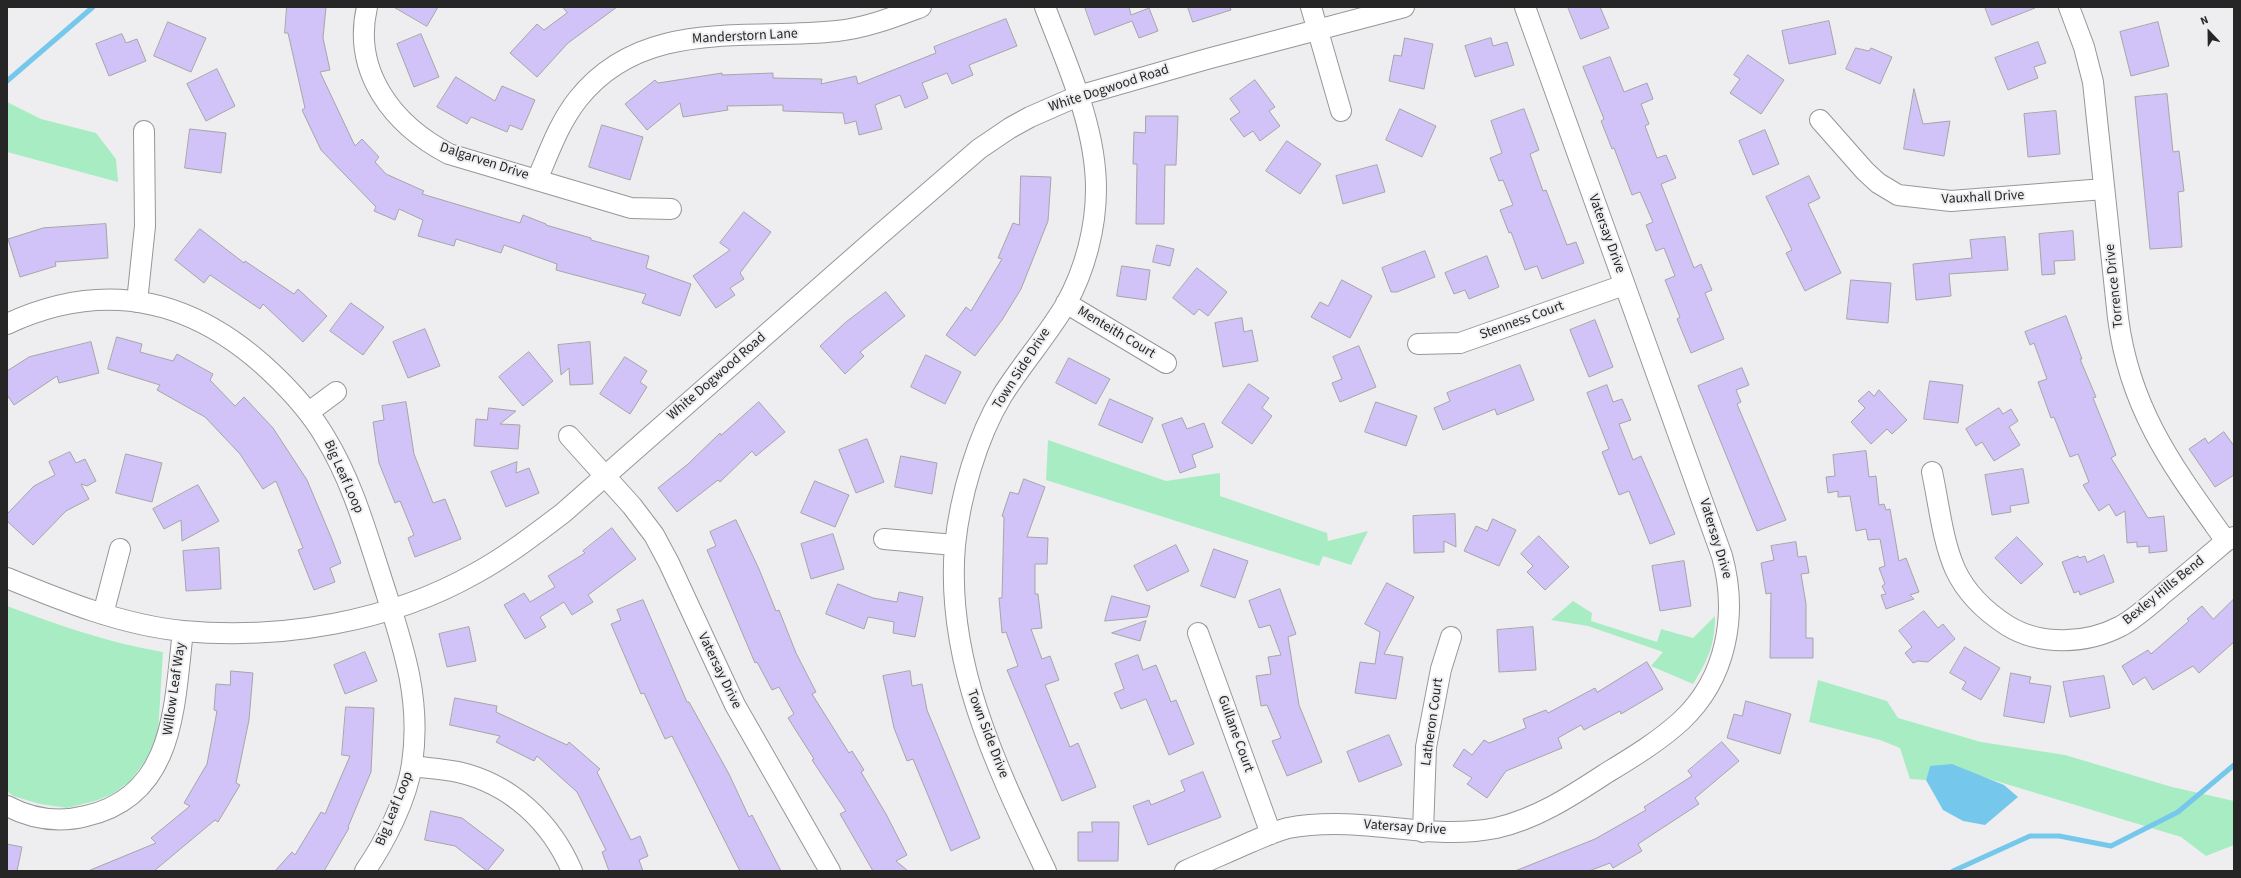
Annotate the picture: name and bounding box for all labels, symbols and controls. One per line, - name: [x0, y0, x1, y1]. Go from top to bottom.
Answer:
- north arrow: [2189, 12, 2229, 52]
- text: N: [2198, 12, 2211, 29]
- street label: Manderstorn Lane: [692, 26, 798, 48]
- street label: White Dogwood Road: [1047, 62, 1171, 116]
- street label: Dalgarven Drive: [437, 140, 531, 184]
- street label: Vauxhall Drive: [1941, 187, 2025, 209]
- street label: Vatersay Drive: [1584, 192, 1628, 276]
- street label: Torrence Drive: [2102, 243, 2128, 329]
- street label: Stenness Court: [1478, 298, 1566, 344]
- street label: Menteith Court: [1074, 303, 1158, 363]
- street label: Town Side Drive: [990, 325, 1054, 413]
- street label: White Dogwood Road: [664, 330, 770, 424]
- street label: Big Leaf Loop: [319, 438, 367, 516]
- street label: Vatersay Drive: [1695, 497, 1735, 581]
- street label: Bexley Hills Bend: [2120, 553, 2208, 629]
- street label: Vatersay Drive: [693, 630, 745, 712]
- street label: Willow Leaf Way: [160, 641, 190, 737]
- street label: Latheron Court: [1419, 677, 1447, 767]
- street label: Town Side Drive: [962, 687, 1012, 781]
- street label: Gullane Court: [1213, 693, 1257, 775]
- street label: Big Leaf Loop: [373, 769, 417, 849]
- street label: Vatersay Drive: [1363, 817, 1447, 839]

